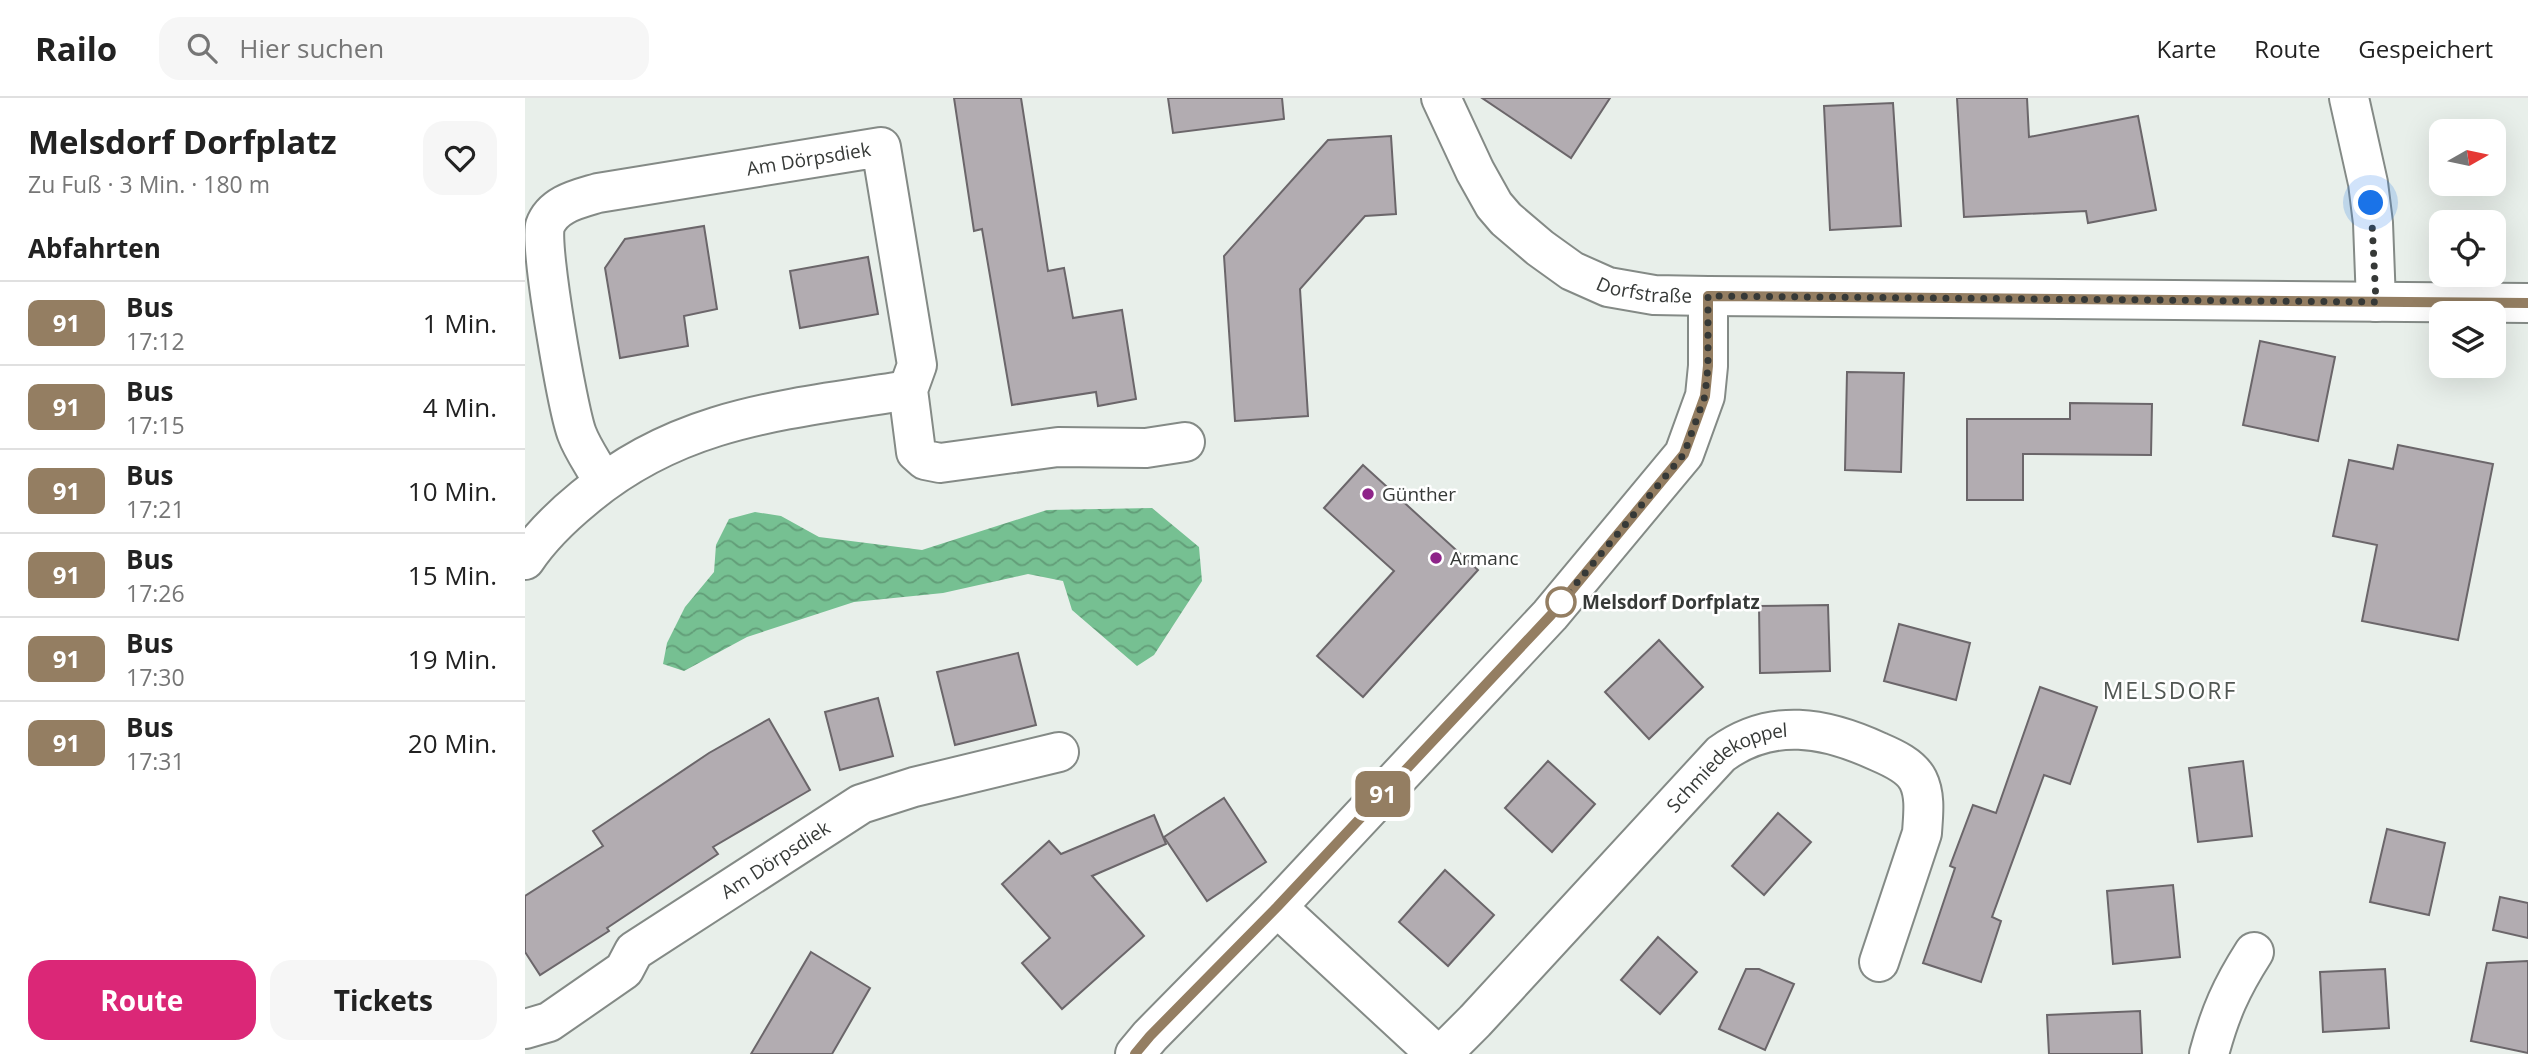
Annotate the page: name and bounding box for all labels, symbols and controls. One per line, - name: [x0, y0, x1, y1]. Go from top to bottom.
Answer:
- search box: [159, 17, 649, 80]
- text: Railo: [35, 26, 117, 71]
- icon: search: [183, 29, 221, 67]
- text: Hier suchen: [239, 30, 384, 66]
- text: Karte: [2156, 32, 2216, 65]
- text: Route: [2254, 32, 2320, 65]
- text: Gespeichert: [2358, 32, 2493, 65]
- text: Melsdorf Dorfplatz: [28, 119, 337, 164]
- north arrow: [2429, 119, 2506, 196]
- map controls: [2429, 119, 2506, 378]
- button: heart: [423, 121, 497, 195]
- street label: Am Dörpsdiek: [745, 136, 872, 182]
- text: Zu Fuß · 3 Min. · 180 m: [28, 168, 270, 200]
- your location: [2353, 185, 2388, 220]
- button: locate: [2429, 210, 2506, 287]
- text: Abfahrten: [28, 230, 161, 266]
- street label: Dorfstraße: [1592, 270, 1692, 309]
- text: Bus: [126, 289, 173, 325]
- button: layers: [2429, 301, 2506, 378]
- text: 1 Min.: [423, 305, 497, 341]
- text: 91: [53, 306, 80, 339]
- text: 17:12: [126, 325, 185, 357]
- text: Bus: [126, 373, 173, 409]
- text: 4 Min.: [423, 389, 497, 425]
- text: 91: [53, 390, 80, 423]
- text: 17:15: [126, 409, 185, 441]
- text: Bus: [126, 457, 173, 493]
- text: 10 Min.: [408, 473, 497, 509]
- text: 91: [53, 474, 80, 507]
- place label: Günther: [1382, 481, 1456, 507]
- marker: Günther: [1360, 486, 1376, 502]
- text: 17:21: [126, 493, 185, 525]
- text: Bus: [126, 541, 173, 577]
- place label: Armanc: [1450, 545, 1519, 571]
- marker: Armanc: [1428, 550, 1444, 566]
- text: 15 Min.: [408, 557, 497, 593]
- text: 91: [53, 558, 80, 591]
- text: 17:26: [126, 577, 185, 609]
- marker: Melsdorf Dorfplatz: [1546, 587, 1576, 617]
- place label: Melsdorf Dorfplatz: [1582, 589, 1760, 615]
- text: Bus: [126, 625, 173, 661]
- text: 19 Min.: [408, 641, 497, 677]
- text: 91: [53, 642, 80, 675]
- text: 17:30: [126, 661, 185, 693]
- district label: MELSDORF: [2103, 674, 2237, 706]
- text: Bus: [126, 709, 173, 745]
- street label: Schmiedekoppel: [1661, 717, 1788, 818]
- text: 20 Min.: [408, 725, 497, 761]
- text: 91: [53, 726, 80, 759]
- text: 17:31: [126, 745, 185, 777]
- line badge: 91: [1351, 771, 1414, 817]
- text: 91: [1369, 777, 1397, 810]
- street label: Am Dörpsdiek: [716, 815, 835, 905]
- button: Route: [28, 960, 256, 1040]
- button: Tickets: [270, 960, 497, 1040]

